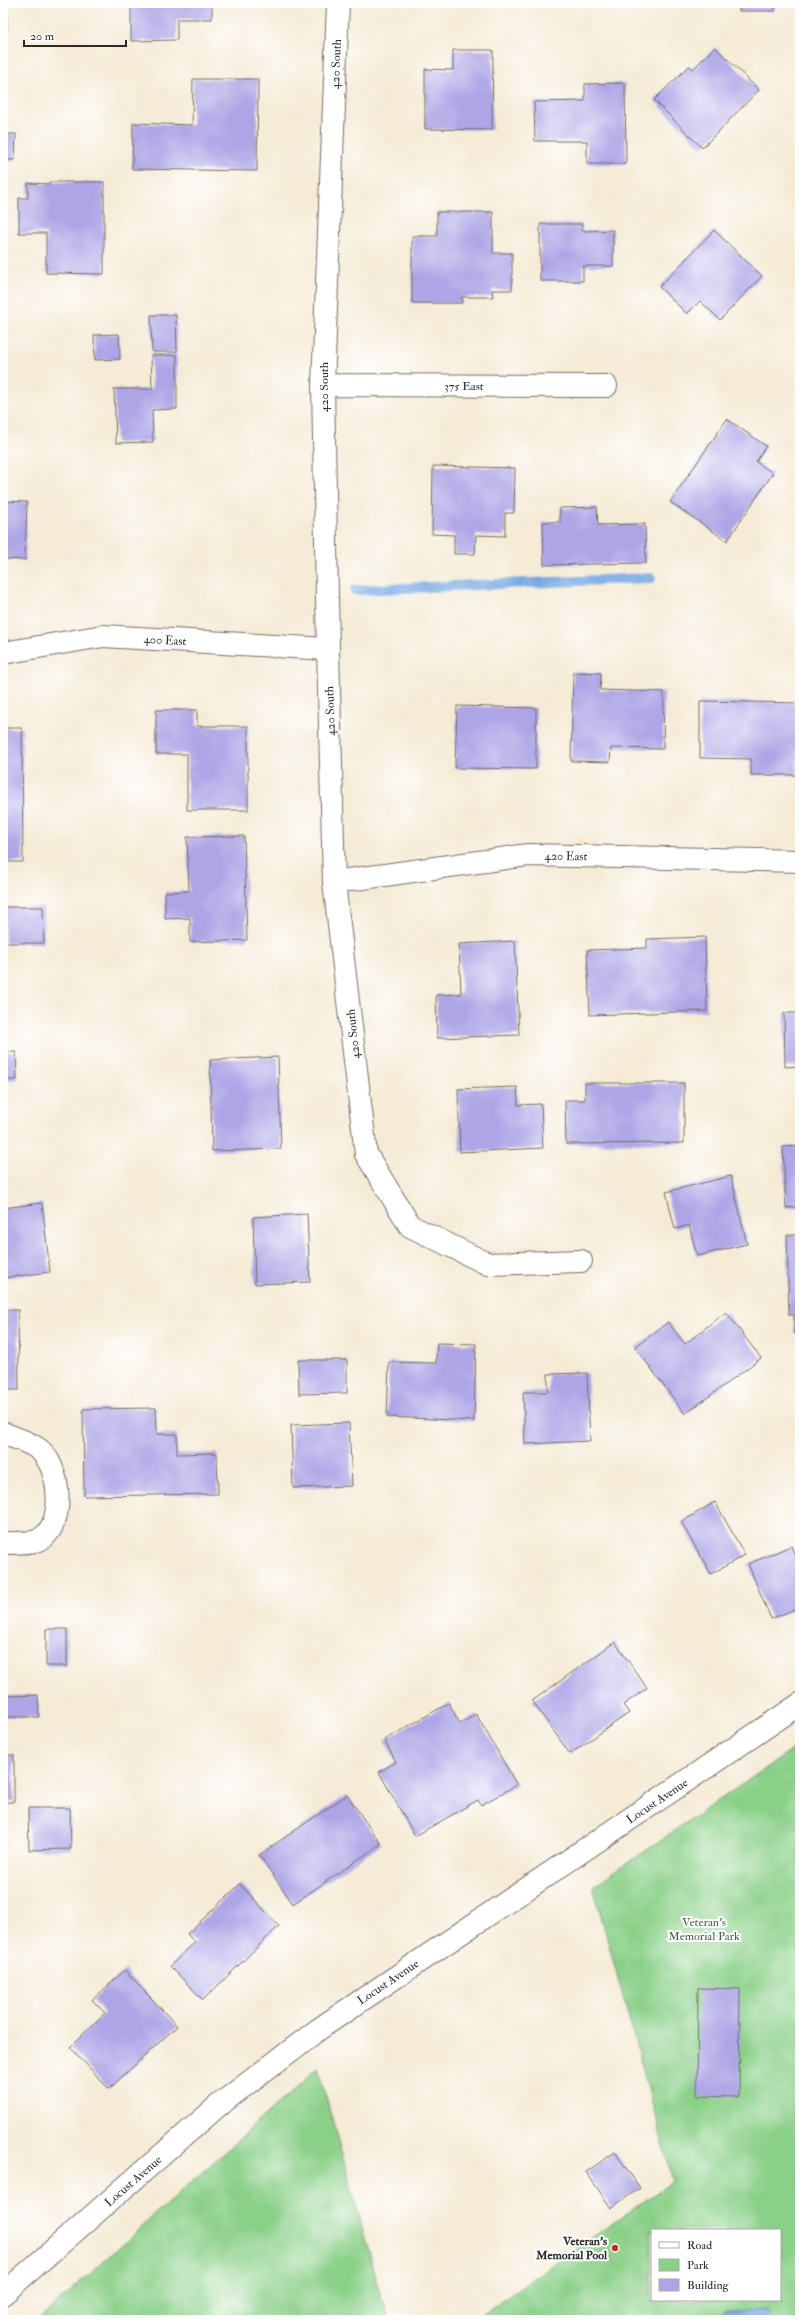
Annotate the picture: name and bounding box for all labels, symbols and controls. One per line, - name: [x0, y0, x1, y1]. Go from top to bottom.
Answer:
- scale bar: [24, 22, 126, 48]
- text: 20 m: [30, 29, 55, 44]
- street label: 420 South: [328, 38, 345, 89]
- street label: 420 South: [317, 361, 332, 412]
- street label: 375 East: [444, 379, 484, 394]
- street label: 400 East: [143, 632, 187, 649]
- street label: 420 South: [322, 685, 339, 736]
- street label: 420 East: [544, 849, 588, 864]
- street label: 420 South: [343, 1008, 364, 1060]
- street label: Locust Avenue: [624, 1775, 691, 1827]
- park label: Veteran's Memorial Park: [668, 1915, 740, 1944]
- street label: Locust Avenue: [355, 1956, 422, 2008]
- street label: Locust Avenue: [102, 2152, 165, 2210]
- legend: [651, 2229, 781, 2301]
- place label: Veteran's Memorial Pool: [535, 2234, 608, 2263]
- text: Road: [687, 2238, 712, 2253]
- marker: Veteran's Memorial Pool: [610, 2243, 620, 2253]
- text: Park: [687, 2258, 709, 2273]
- text: Building: [687, 2278, 730, 2293]

